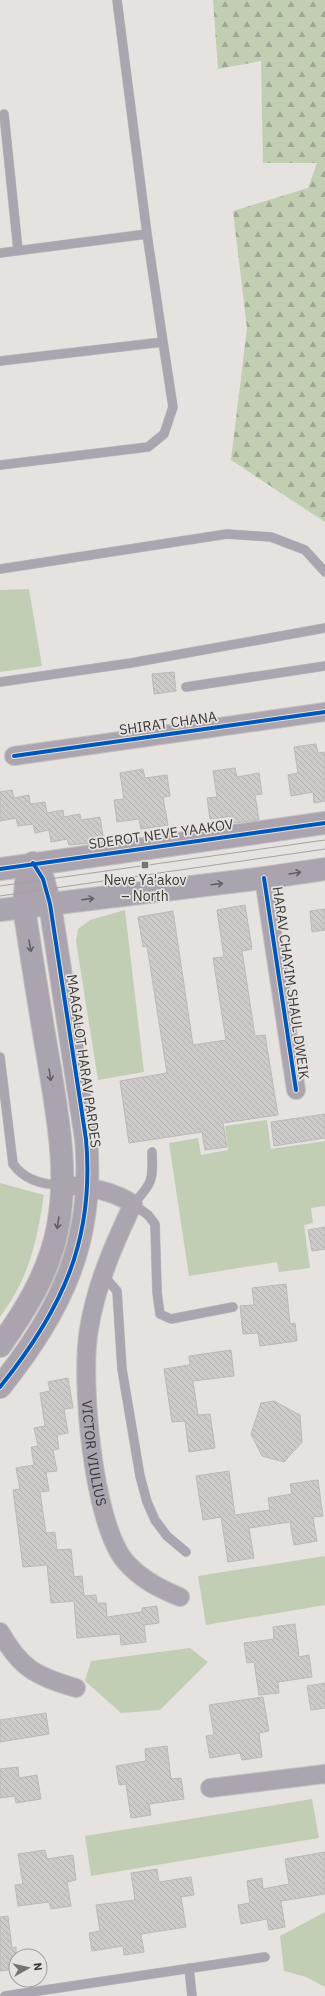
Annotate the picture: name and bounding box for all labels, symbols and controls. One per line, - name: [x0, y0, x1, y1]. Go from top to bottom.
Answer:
- street label: SHIRAT CHANA: [118, 707, 218, 739]
- street label: SDEROT NEVE YAAKOV: [88, 815, 235, 853]
- marker: Neve Ya'akov – North: [140, 860, 150, 870]
- one-way arrow: [288, 869, 301, 877]
- place label: Neve Ya'akov – North: [104, 871, 186, 905]
- one-way arrow: [211, 880, 224, 888]
- street label: HARAV CHAYIM SHAUL DWEIK: [269, 885, 313, 1081]
- one-way arrow: [81, 895, 94, 903]
- one-way arrow: [26, 939, 34, 952]
- street label: MAAGALOT HARAV PARDES: [63, 973, 105, 1149]
- one-way arrow: [47, 1068, 55, 1081]
- one-way arrow: [54, 1216, 62, 1229]
- street label: VICTOR VIULIUS: [78, 1400, 111, 1508]
- north arrow: [8, 1948, 48, 1988]
- text: N: [30, 1962, 45, 1972]

